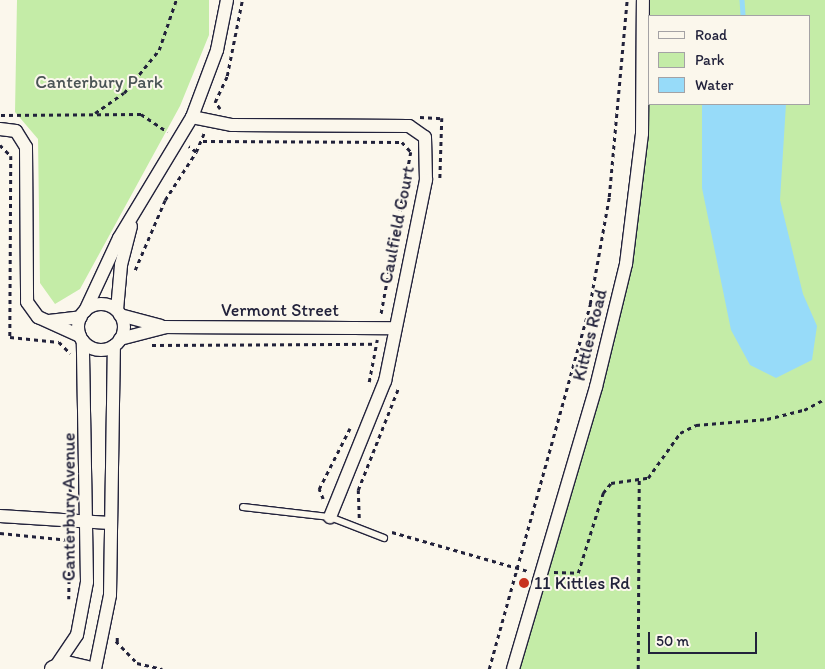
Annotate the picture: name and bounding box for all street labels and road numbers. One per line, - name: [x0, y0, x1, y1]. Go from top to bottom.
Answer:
- street label: Caulfield Court: [375, 164, 419, 286]
- street label: Kittles Road: [568, 287, 612, 383]
- street label: Vermont Street: [221, 299, 339, 321]
- street label: Canterbury Avenue: [58, 433, 80, 581]

